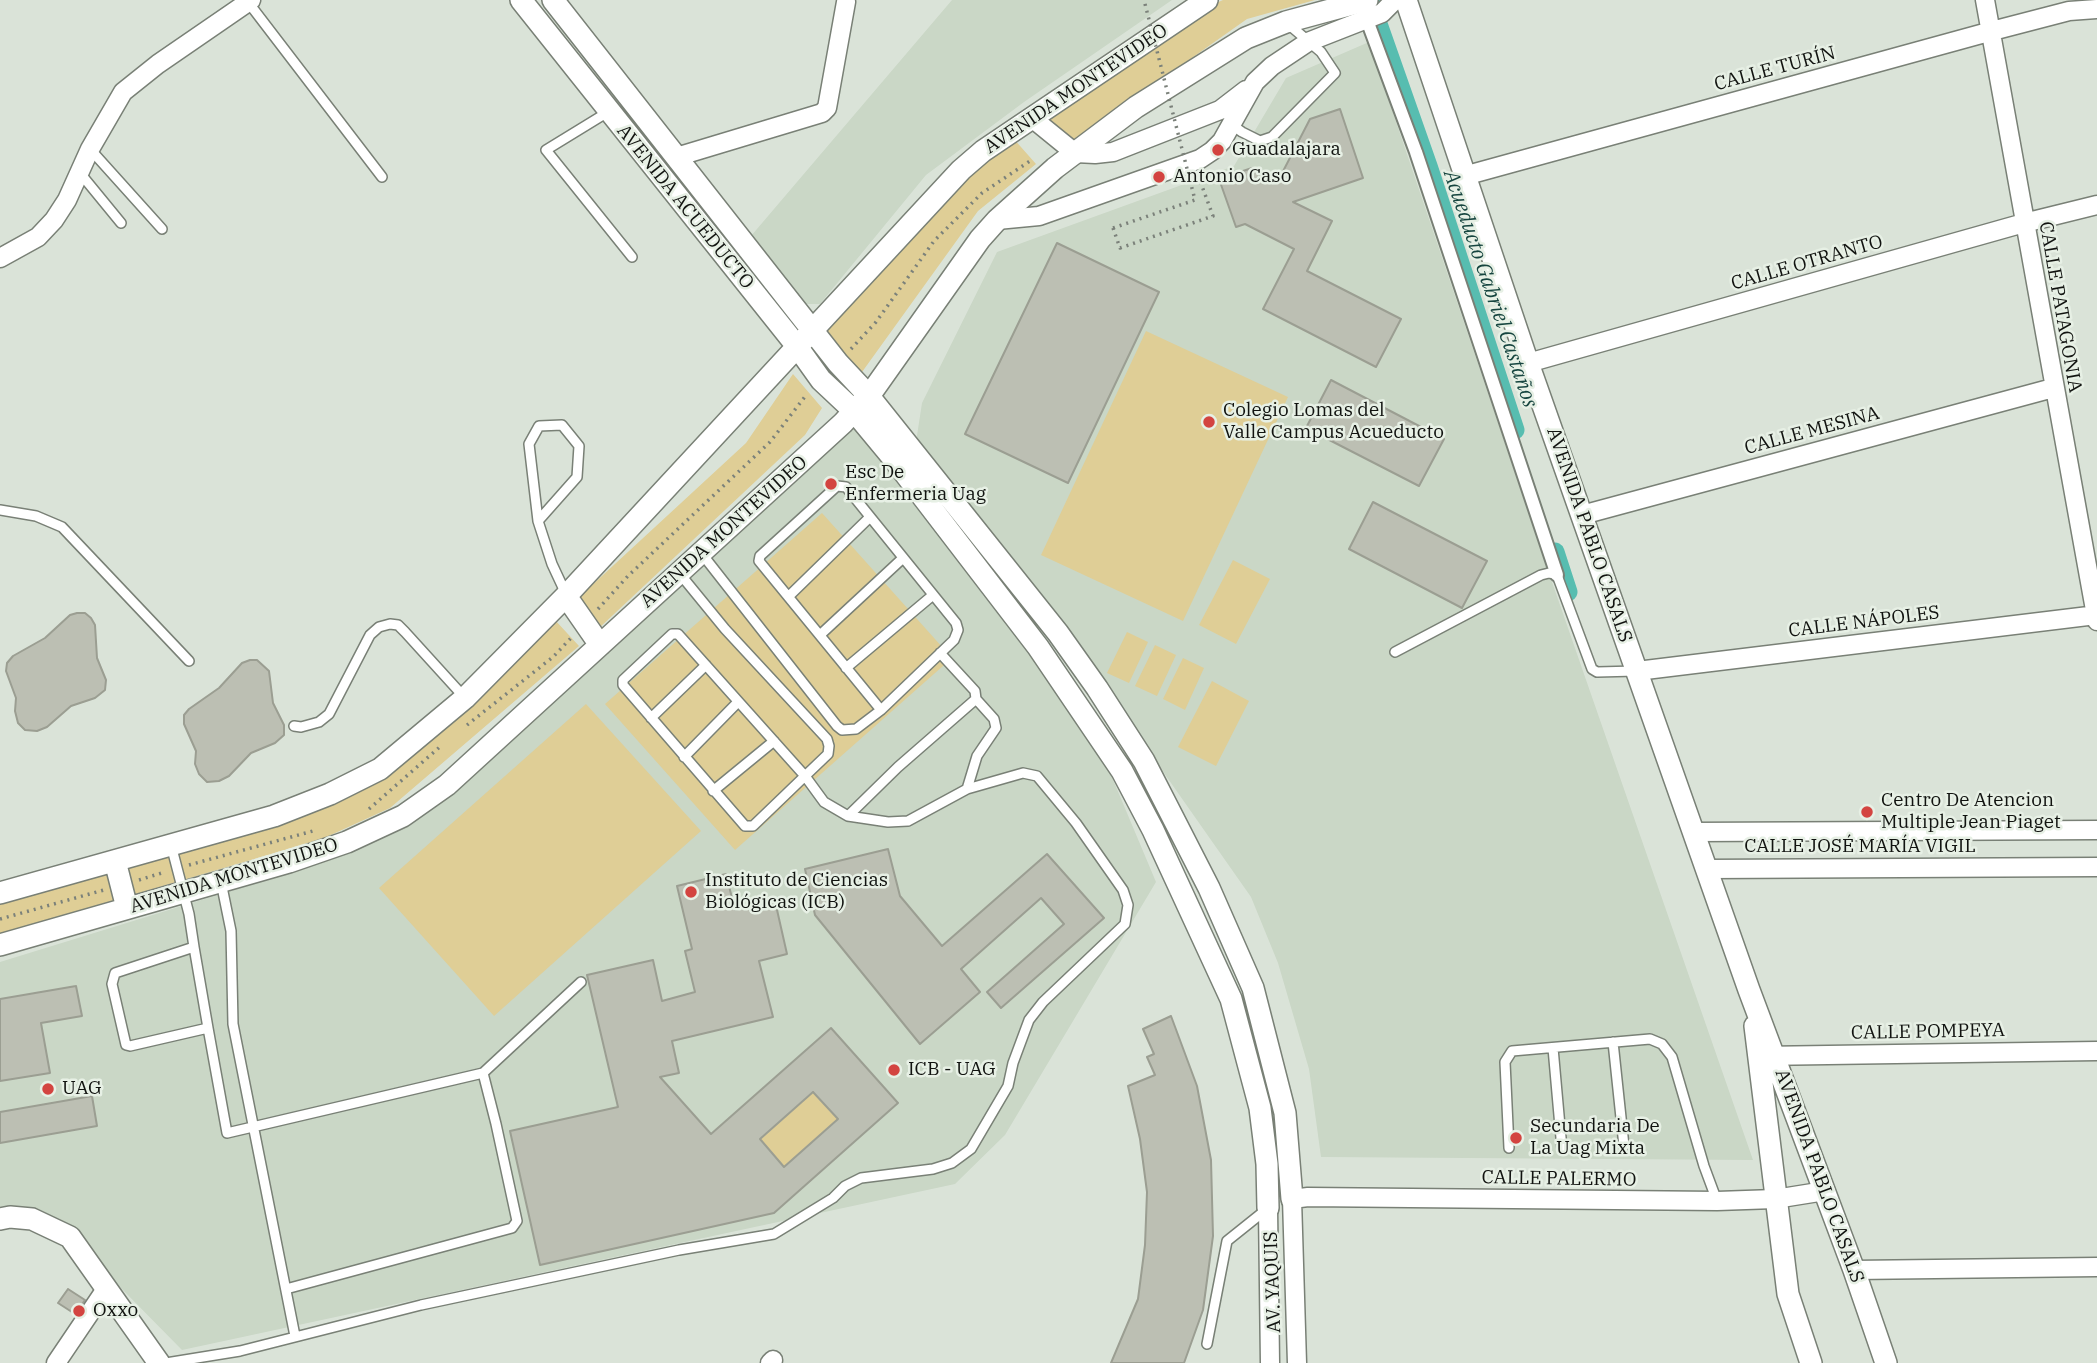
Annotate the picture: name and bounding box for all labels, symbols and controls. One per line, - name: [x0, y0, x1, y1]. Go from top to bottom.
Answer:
- street label: AVENIDA MONTEVIDEO: [980, 19, 1172, 159]
- street label: CALLE TURÍN: [1712, 42, 1838, 96]
- street label: AVENIDA ACUEDUCTO: [612, 120, 758, 294]
- place label: Guadalajara: [1232, 139, 1341, 161]
- marker: Guadalajara: [1210, 142, 1226, 158]
- place label: Antonio Caso: [1173, 166, 1291, 188]
- water label: Acueducto Gabriel Castaños: [1437, 167, 1543, 411]
- marker: Antonio Caso: [1151, 169, 1167, 185]
- street label: CALLE PATAGONIA: [2034, 220, 2086, 394]
- street label: CALLE OTRANTO: [1729, 230, 1885, 296]
- place label: Colegio Lomas del Valle Campus Acueducto: [1223, 400, 1444, 444]
- street label: CALLE MESINA: [1742, 402, 1882, 460]
- marker: Colegio Lomas del Valle Campus Acueducto: [1201, 414, 1217, 430]
- street label: AVENIDA PABLO CASALS: [1541, 424, 1637, 646]
- street label: AVENIDA MONTEVIDEO: [636, 451, 812, 613]
- place label: Esc De Enfermeria Uag: [845, 462, 986, 506]
- marker: Esc De Enfermeria Uag: [823, 476, 839, 492]
- street label: CALLE NÁPOLES: [1787, 601, 1941, 643]
- place label: Centro De Atencion Multiple Jean Piaget: [1881, 790, 2061, 834]
- marker: Centro De Atencion Multiple Jean Piaget: [1859, 804, 1875, 820]
- street label: AVENIDA MONTEVIDEO: [127, 833, 341, 919]
- street label: CALLE JOSÉ MARÍA VIGIL: [1744, 836, 1976, 858]
- place label: Instituto de Ciencias Biológicas (ICB): [705, 870, 888, 914]
- marker: Instituto de Ciencias Biológicas (ICB): [683, 884, 699, 900]
- street label: CALLE POMPEYA: [1851, 1019, 2005, 1045]
- place label: ICB - UAG: [908, 1059, 996, 1081]
- marker: ICB - UAG: [886, 1062, 902, 1078]
- street label: AVENIDA PABLO CASALS: [1770, 1066, 1868, 1286]
- place label: UAG: [62, 1078, 102, 1100]
- marker: UAG: [40, 1081, 56, 1097]
- place label: Secundaria De La Uag Mixta: [1530, 1116, 1660, 1160]
- marker: Secundaria De La Uag Mixta: [1508, 1130, 1524, 1146]
- street label: CALLE PALERMO: [1481, 1166, 1637, 1192]
- street label: AV. YAQUIS: [1260, 1231, 1286, 1333]
- place label: Oxxo: [93, 1300, 138, 1322]
- marker: Oxxo: [71, 1303, 87, 1319]

